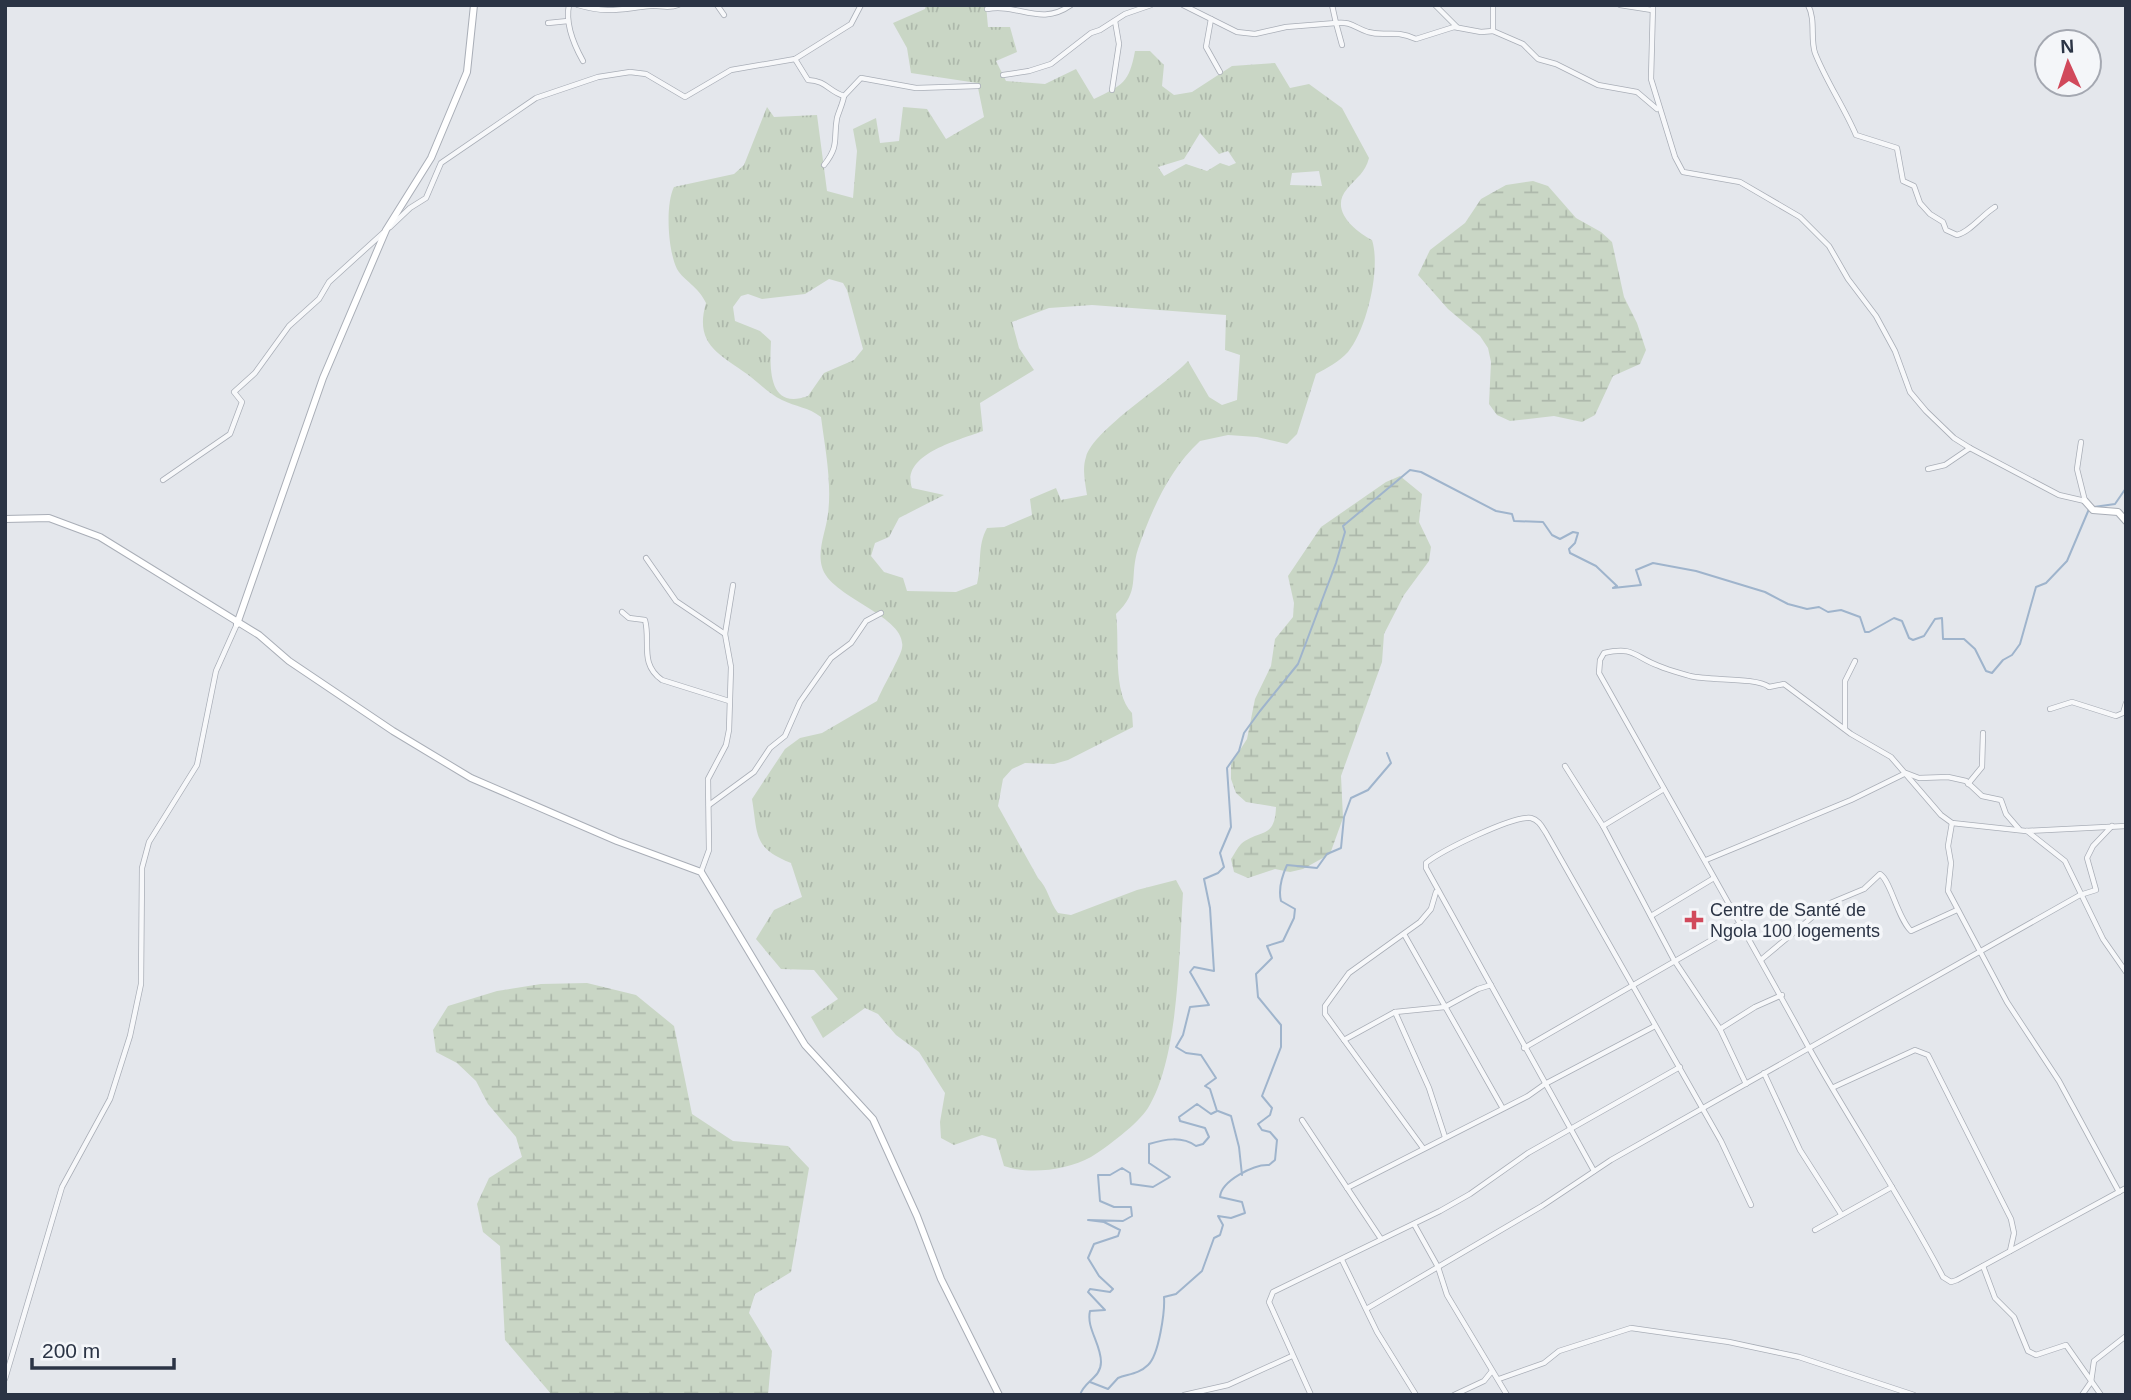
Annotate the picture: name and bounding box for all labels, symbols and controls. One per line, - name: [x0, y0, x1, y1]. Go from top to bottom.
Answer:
- north arrow: [2033, 28, 2103, 98]
- text: N: [2060, 36, 2075, 57]
- place label: Centre de Santé de Ngola 100 logements: [1710, 900, 1880, 941]
- marker: Centre de Santé de Ngola 100 logements: [1684, 910, 1704, 930]
- scale bar: [32, 1326, 173, 1370]
- text: 200 m: [42, 1339, 100, 1362]

